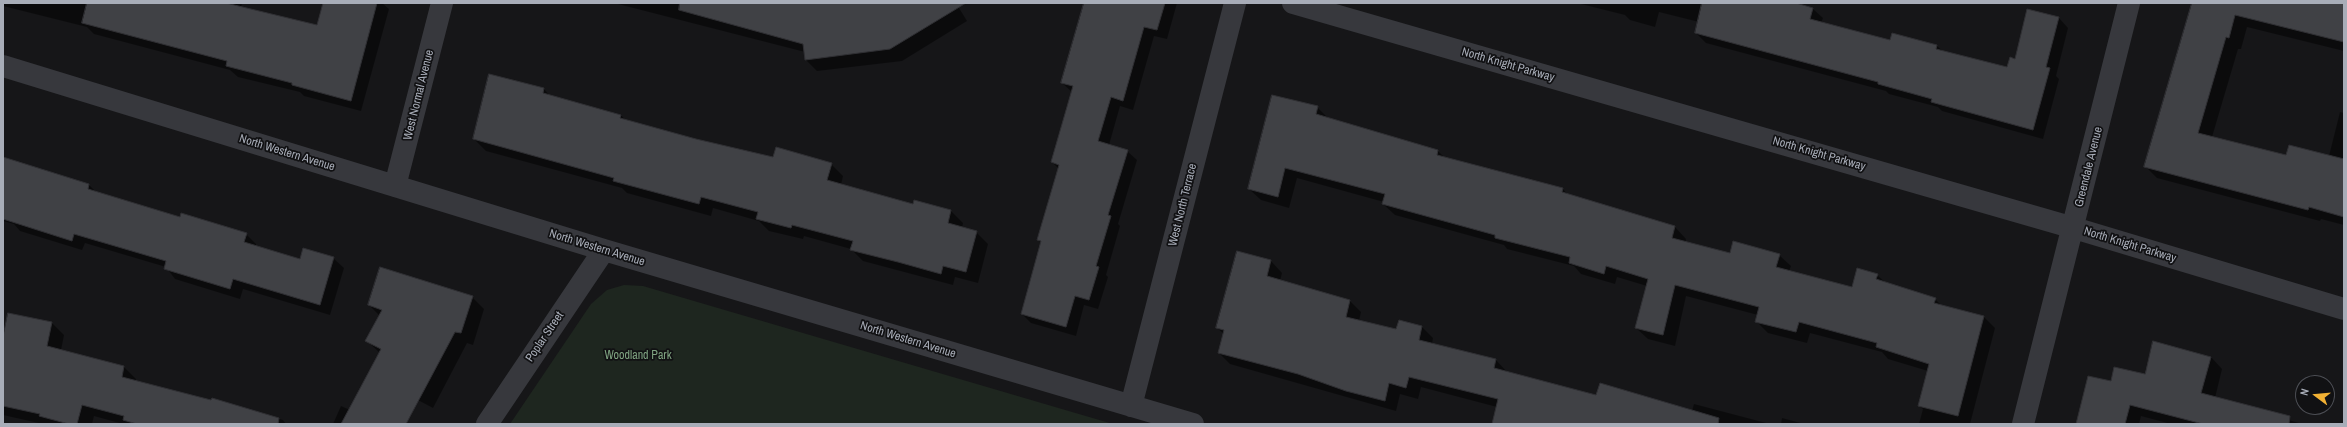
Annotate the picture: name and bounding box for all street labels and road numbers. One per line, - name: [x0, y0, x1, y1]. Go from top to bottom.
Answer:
- street label: North Knight Parkway: [1460, 45, 1556, 85]
- street label: West Normal Avenue: [401, 48, 437, 142]
- street label: Greendale Avenue: [2072, 126, 2106, 208]
- street label: North Western Avenue: [237, 132, 337, 174]
- street label: North Knight Parkway: [1771, 134, 1867, 174]
- street label: West North Terrace: [1166, 162, 1200, 248]
- street label: North Knight Parkway: [2082, 224, 2178, 266]
- street label: North Western Avenue: [547, 227, 647, 269]
- street label: Poplar Street: [523, 309, 567, 365]
- street label: North Western Avenue: [858, 319, 958, 361]

